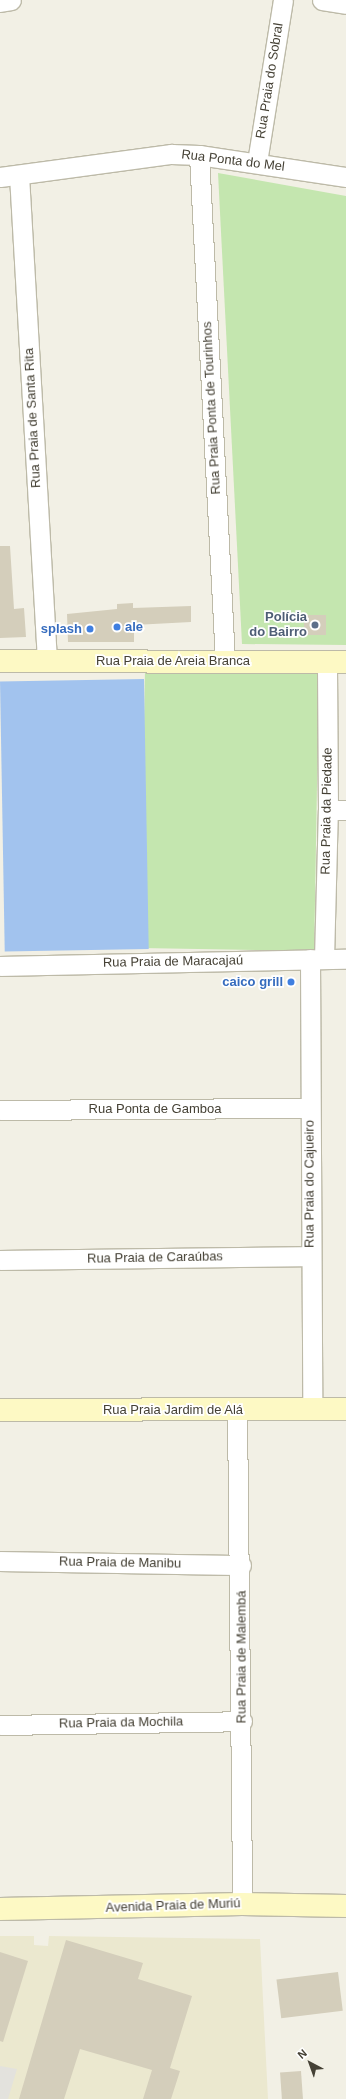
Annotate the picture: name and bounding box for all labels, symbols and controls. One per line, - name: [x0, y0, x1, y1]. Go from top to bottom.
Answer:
- street label: Rua Praia do Sobral: [253, 22, 287, 140]
- street label: Rua Ponta do Mel: [180, 147, 286, 175]
- street label: Rua Praia Ponta de Tourinhos: [200, 321, 224, 495]
- street label: Rua Praia de Santa Rita: [22, 348, 44, 488]
- place label: Polícia do Bairro: [249, 610, 307, 641]
- place label: ale: [125, 619, 143, 635]
- marker: Polícia do Bairro: [310, 620, 320, 630]
- place label: splash: [41, 621, 82, 637]
- marker: ale: [112, 622, 122, 632]
- marker: splash: [85, 624, 95, 634]
- street label: Rua Praia de Areia Branca: [96, 653, 250, 669]
- street label: Rua Praia da Piedade: [318, 747, 336, 875]
- street label: Rua Praia de Maracajaú: [103, 953, 243, 971]
- place label: caico grill: [222, 974, 283, 990]
- marker: caico grill: [286, 977, 296, 987]
- street label: Rua Ponta de Gamboa: [89, 1101, 221, 1117]
- street label: Rua Praia do Cajueiro: [302, 1120, 318, 1248]
- street label: Rua Praia de Caraúbas: [87, 1249, 223, 1267]
- street label: Rua Praia Jardim de Alá: [103, 1402, 243, 1418]
- street label: Rua Praia de Manibu: [59, 1554, 181, 1572]
- street label: Rua Praia de Malembá: [234, 1591, 250, 1723]
- street label: Rua Praia da Mochila: [59, 1714, 183, 1732]
- street label: Avenida Praia de Muriú: [105, 1896, 241, 1916]
- north arrow: [290, 2043, 330, 2083]
- text: N: [295, 2047, 309, 2061]

